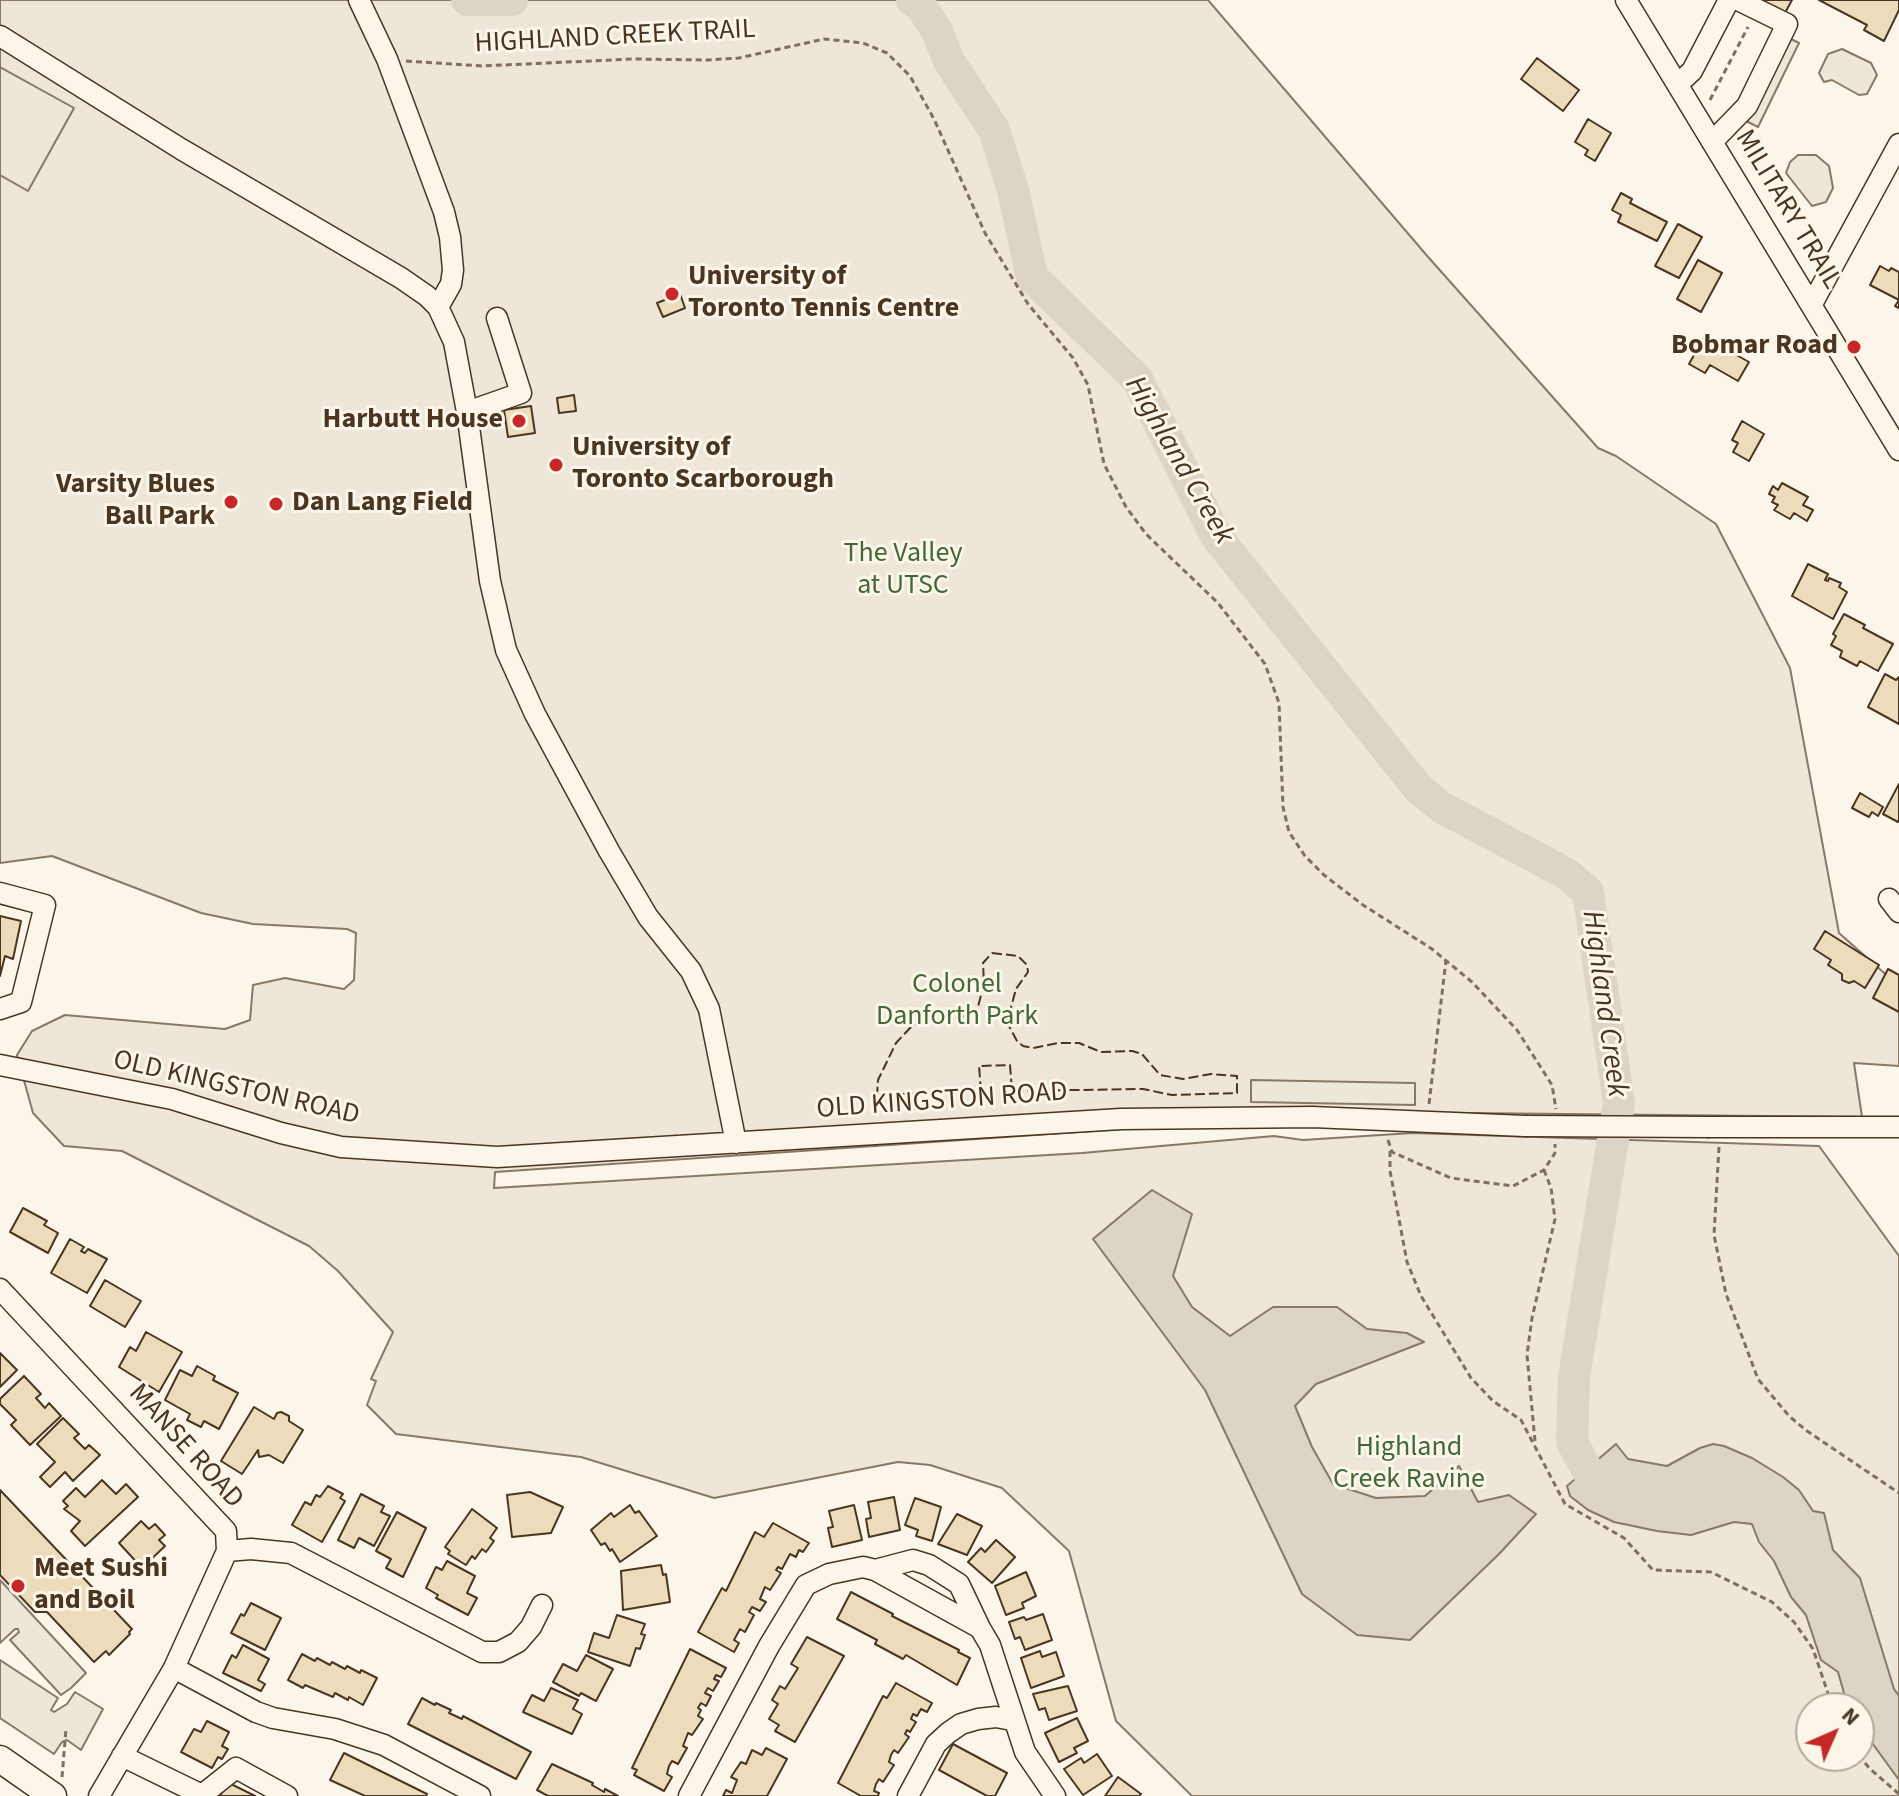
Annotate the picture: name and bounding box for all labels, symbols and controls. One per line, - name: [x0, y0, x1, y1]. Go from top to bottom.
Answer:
- street label: HIGHLAND CREEK TRAIL: [474, 14, 756, 62]
- street label: MILITARY TRAIL: [1726, 124, 1848, 296]
- place label: University of Toronto Tennis Centre: [688, 261, 959, 327]
- marker: University of Toronto Tennis Centre: [663, 285, 681, 303]
- place label: Bobmar Road: [1671, 330, 1838, 364]
- marker: Bobmar Road: [1845, 338, 1863, 356]
- water label: Highland Creek: [1115, 370, 1241, 552]
- place label: Harbutt House: [323, 404, 503, 438]
- marker: Harbutt House: [510, 412, 528, 430]
- place label: University of Toronto Scarborough: [572, 432, 834, 498]
- marker: University of Toronto Scarborough: [547, 456, 565, 474]
- place label: Varsity Blues Ball Park: [56, 469, 215, 535]
- place label: Dan Lang Field: [292, 487, 473, 521]
- marker: Varsity Blues Ball Park: [222, 493, 240, 511]
- marker: Dan Lang Field: [267, 495, 285, 513]
- park label: The Valley at UTSC: [843, 538, 963, 604]
- water label: Highland Creek: [1572, 908, 1634, 1100]
- park label: Colonel Danforth Park: [876, 969, 1038, 1035]
- street label: OLD KINGSTON ROAD: [110, 1044, 362, 1134]
- street label: OLD KINGSTON ROAD: [815, 1076, 1069, 1128]
- street label: MANSE ROAD: [120, 1378, 250, 1516]
- park label: Highland Creek Ravine: [1333, 1432, 1485, 1498]
- place label: Meet Sushi and Boil: [34, 1553, 168, 1619]
- marker: Meet Sushi and Boil: [9, 1577, 27, 1595]
- north arrow: [1795, 1692, 1875, 1772]
- text: N: [1834, 1700, 1867, 1733]

